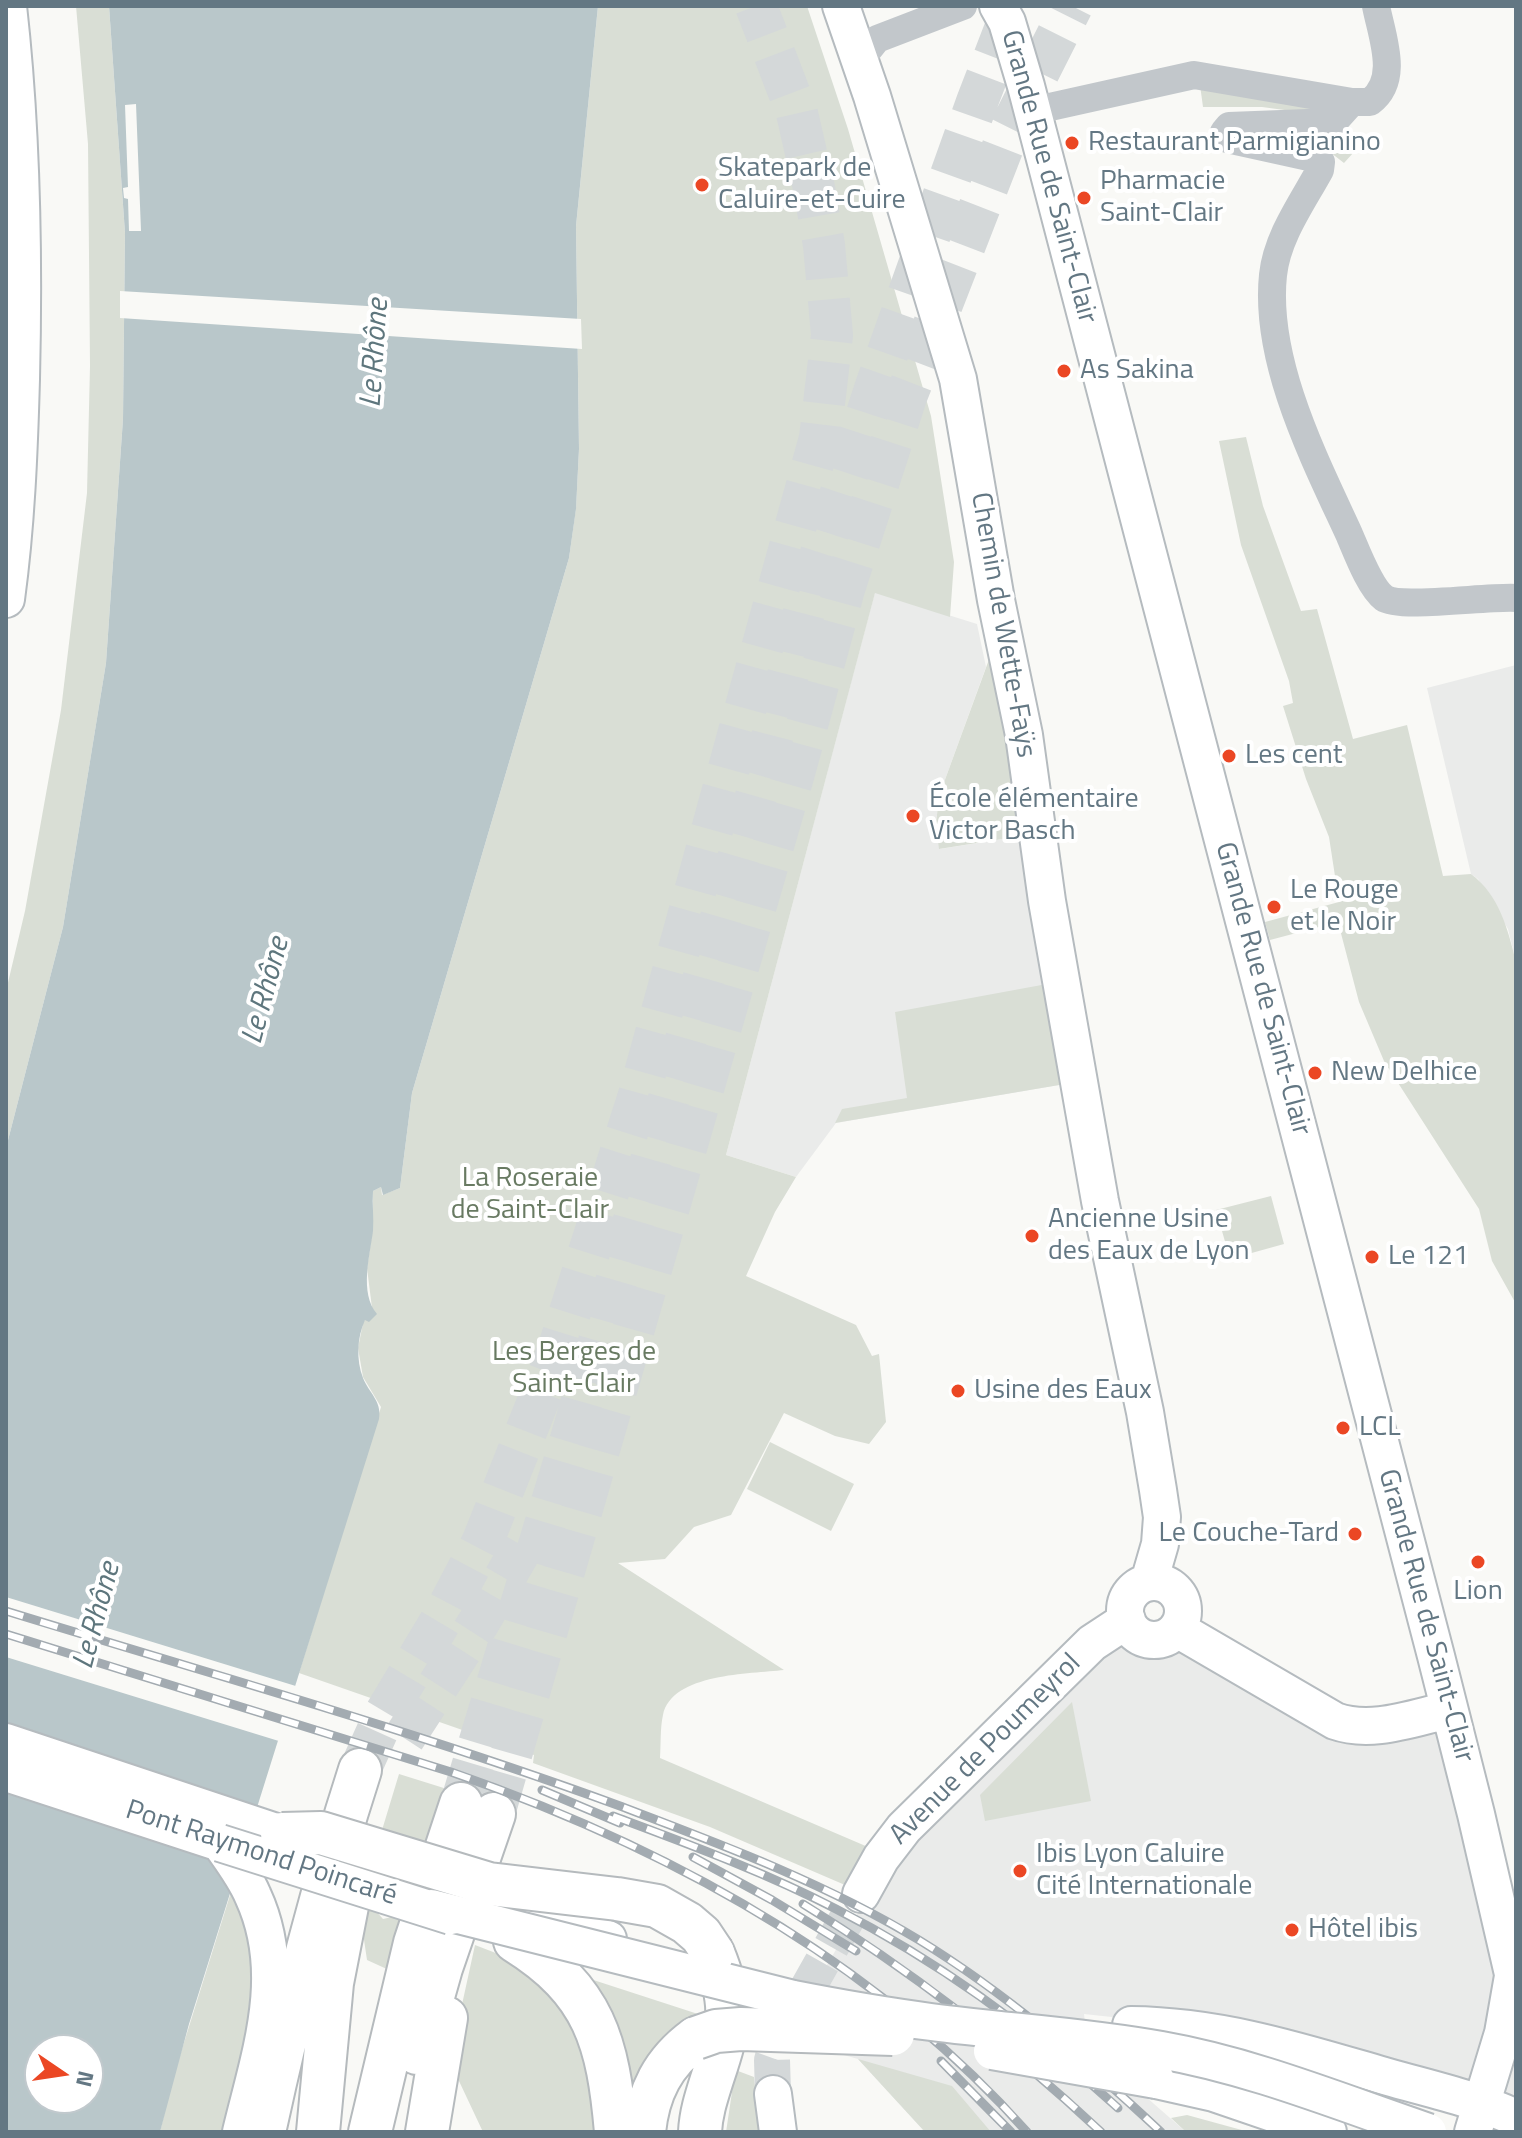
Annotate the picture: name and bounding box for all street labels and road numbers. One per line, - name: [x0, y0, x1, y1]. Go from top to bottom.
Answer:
- street label: Grande Rue de Saint-Clair: [993, 27, 1103, 327]
- street label: Chemin de Wette-Faÿs: [962, 490, 1042, 760]
- street label: Grande Rue de Saint-Clair: [1207, 839, 1317, 1139]
- street label: Grande Rue de Saint-Clair: [1370, 1466, 1480, 1766]
- street label: Avenue de Poumeyrol: [883, 1647, 1089, 1853]
- street label: Pont Raymond Poincaré: [121, 1794, 401, 1914]

